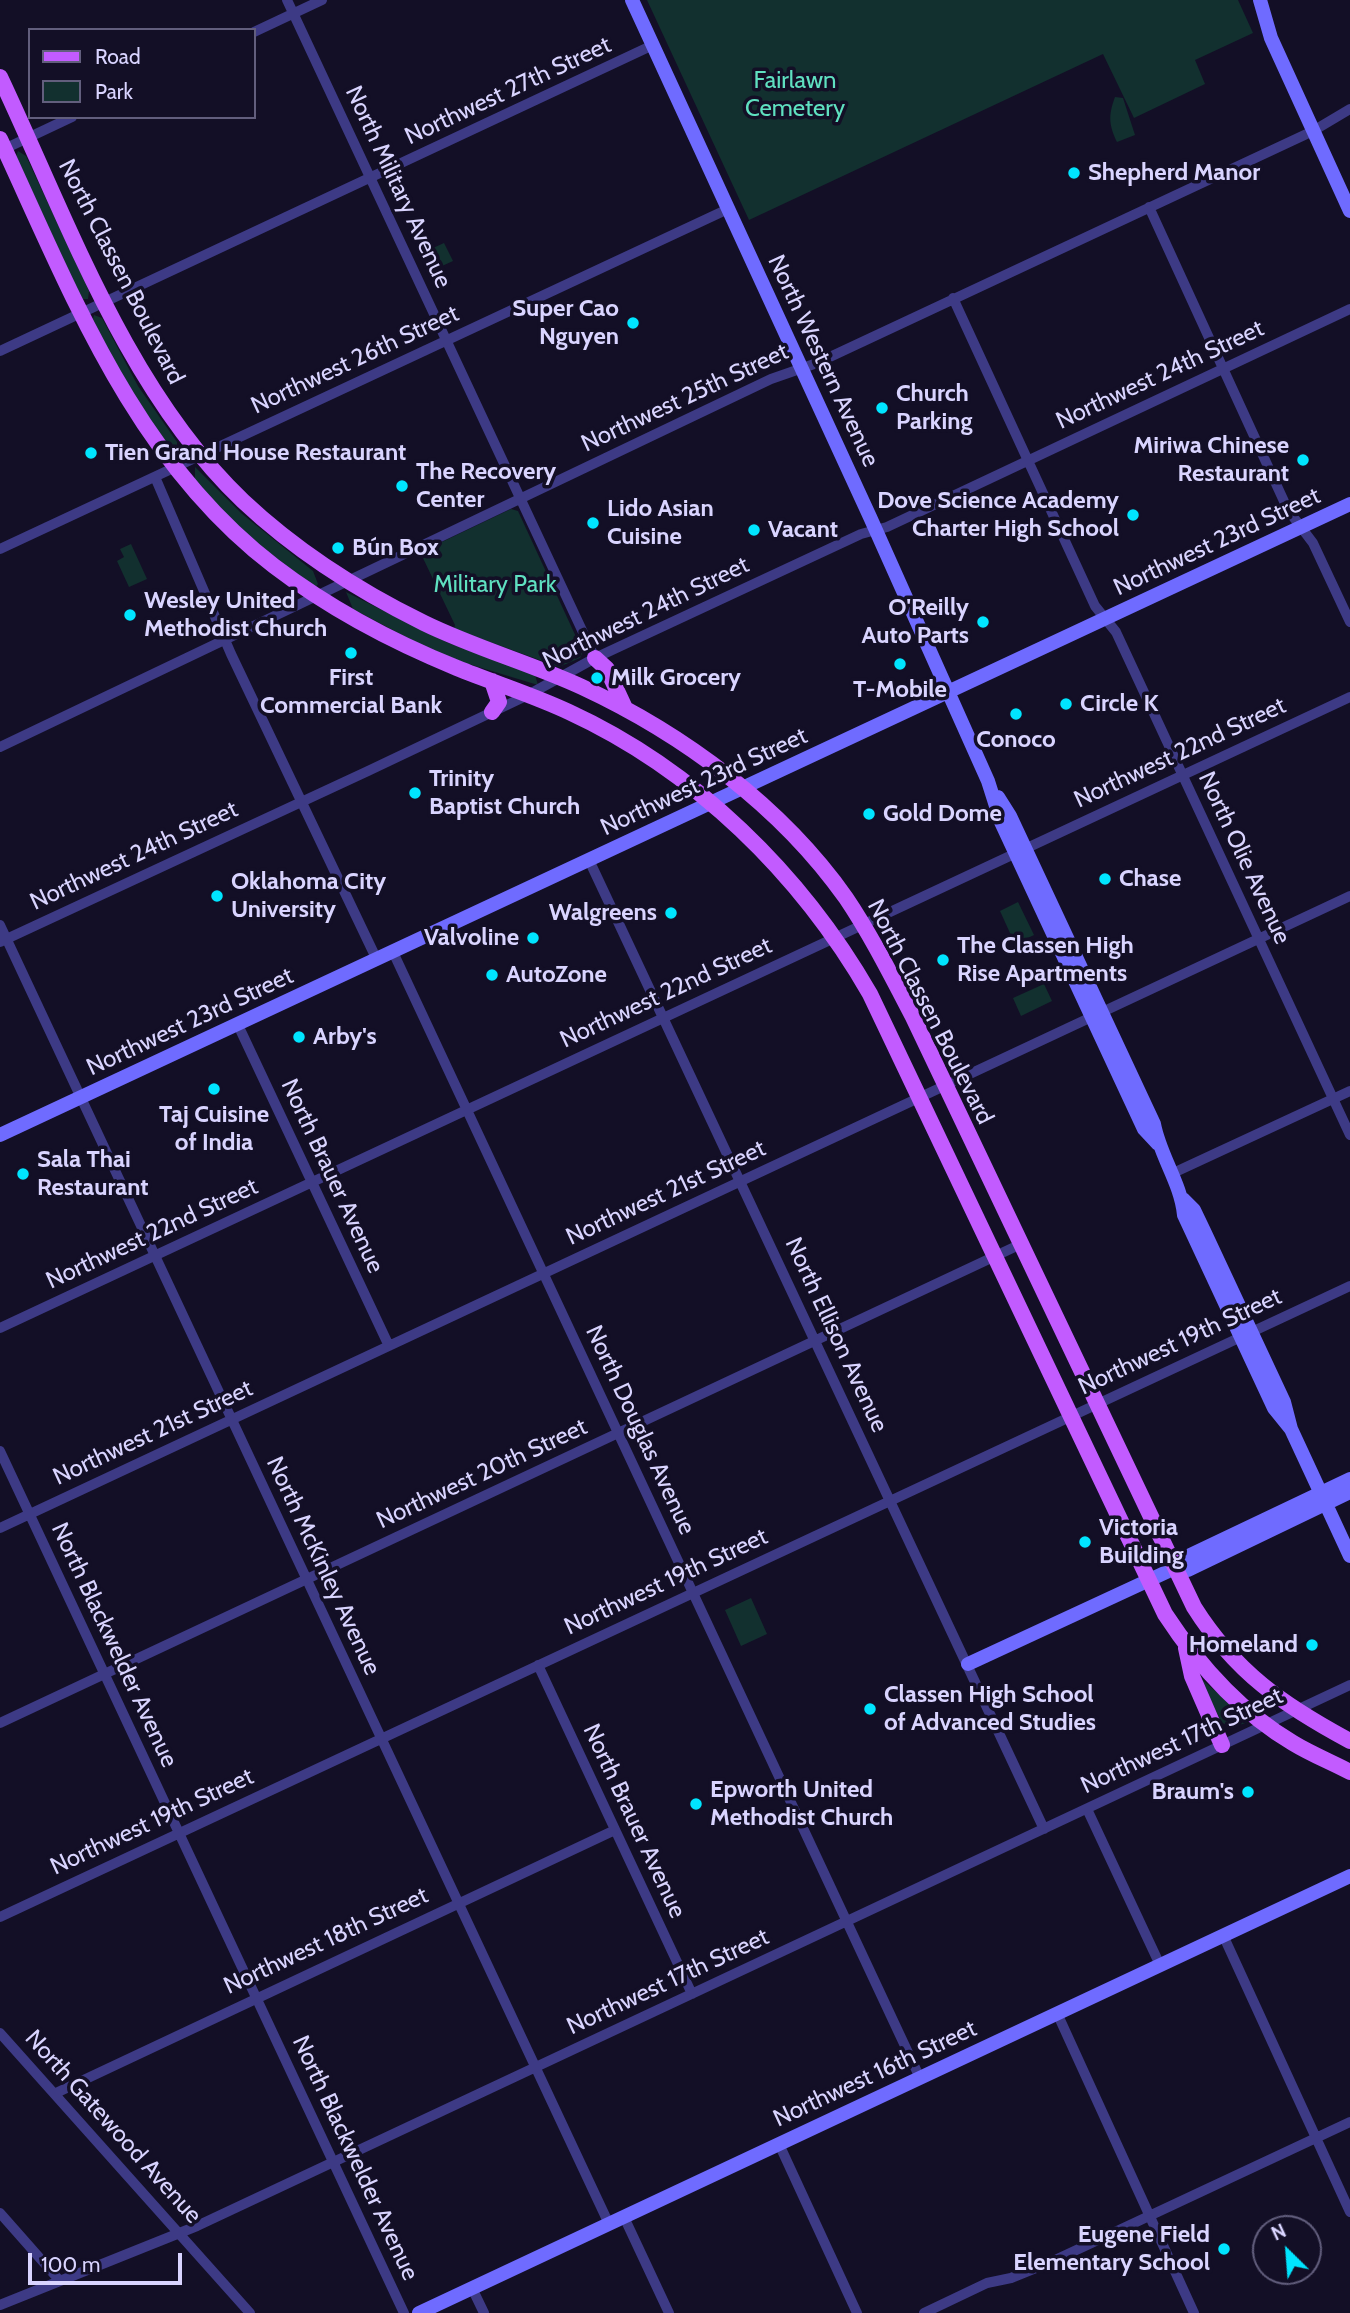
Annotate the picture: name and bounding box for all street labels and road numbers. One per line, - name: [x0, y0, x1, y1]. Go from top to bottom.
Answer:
- street label: Northwest 27th Street: [400, 31, 616, 151]
- street label: North Military Avenue: [339, 81, 457, 293]
- street label: North Classen Boulevard: [52, 155, 190, 389]
- street label: North Western Avenue: [761, 250, 885, 472]
- street label: Northwest 26th Street: [247, 299, 463, 421]
- street label: Northwest 24th Street: [1052, 314, 1268, 436]
- street label: Northwest 25th Street: [577, 337, 793, 459]
- street label: Northwest 23rd Street: [1109, 482, 1325, 602]
- street label: Northwest 24th Street: [538, 551, 754, 675]
- street label: Northwest 22nd Street: [1070, 691, 1290, 815]
- street label: Northwest 23rd Street: [596, 722, 812, 842]
- street label: North Olie Avenue: [1191, 767, 1297, 949]
- street label: Northwest 24th Street: [26, 795, 242, 917]
- street label: North Classen Boulevard: [861, 895, 999, 1129]
- street label: Northwest 22nd Street: [556, 931, 776, 1055]
- street label: Northwest 23rd Street: [82, 962, 298, 1082]
- street label: North Brauer Avenue: [274, 1074, 390, 1278]
- street label: Northwest 21st Street: [562, 1134, 770, 1252]
- street label: Northwest 22nd Street: [42, 1172, 262, 1296]
- street label: North Ellison Avenue: [778, 1233, 894, 1437]
- street label: Northwest 19th Street: [1074, 1282, 1286, 1402]
- street label: North Douglas Avenue: [579, 1321, 701, 1539]
- street label: Northwest 21st Street: [49, 1374, 257, 1492]
- street label: Northwest 20th Street: [372, 1413, 592, 1535]
- street label: North McKinley Avenue: [260, 1452, 386, 1680]
- street label: North Blackwelder Avenue: [45, 1518, 183, 1772]
- street label: Northwest 19th Street: [560, 1522, 772, 1642]
- street label: Northwest 17th Street: [1077, 1682, 1287, 1800]
- street label: North Brauer Avenue: [576, 1719, 692, 1923]
- street label: Northwest 19th Street: [46, 1762, 258, 1882]
- street label: Northwest 18th Street: [219, 1881, 433, 2001]
- street label: Northwest 17th Street: [563, 1923, 773, 2041]
- street label: Northwest 16th Street: [769, 2014, 981, 2134]
- street label: North Gatewood Avenue: [19, 2024, 207, 2230]
- street label: North Blackwelder Avenue: [286, 2031, 424, 2285]

